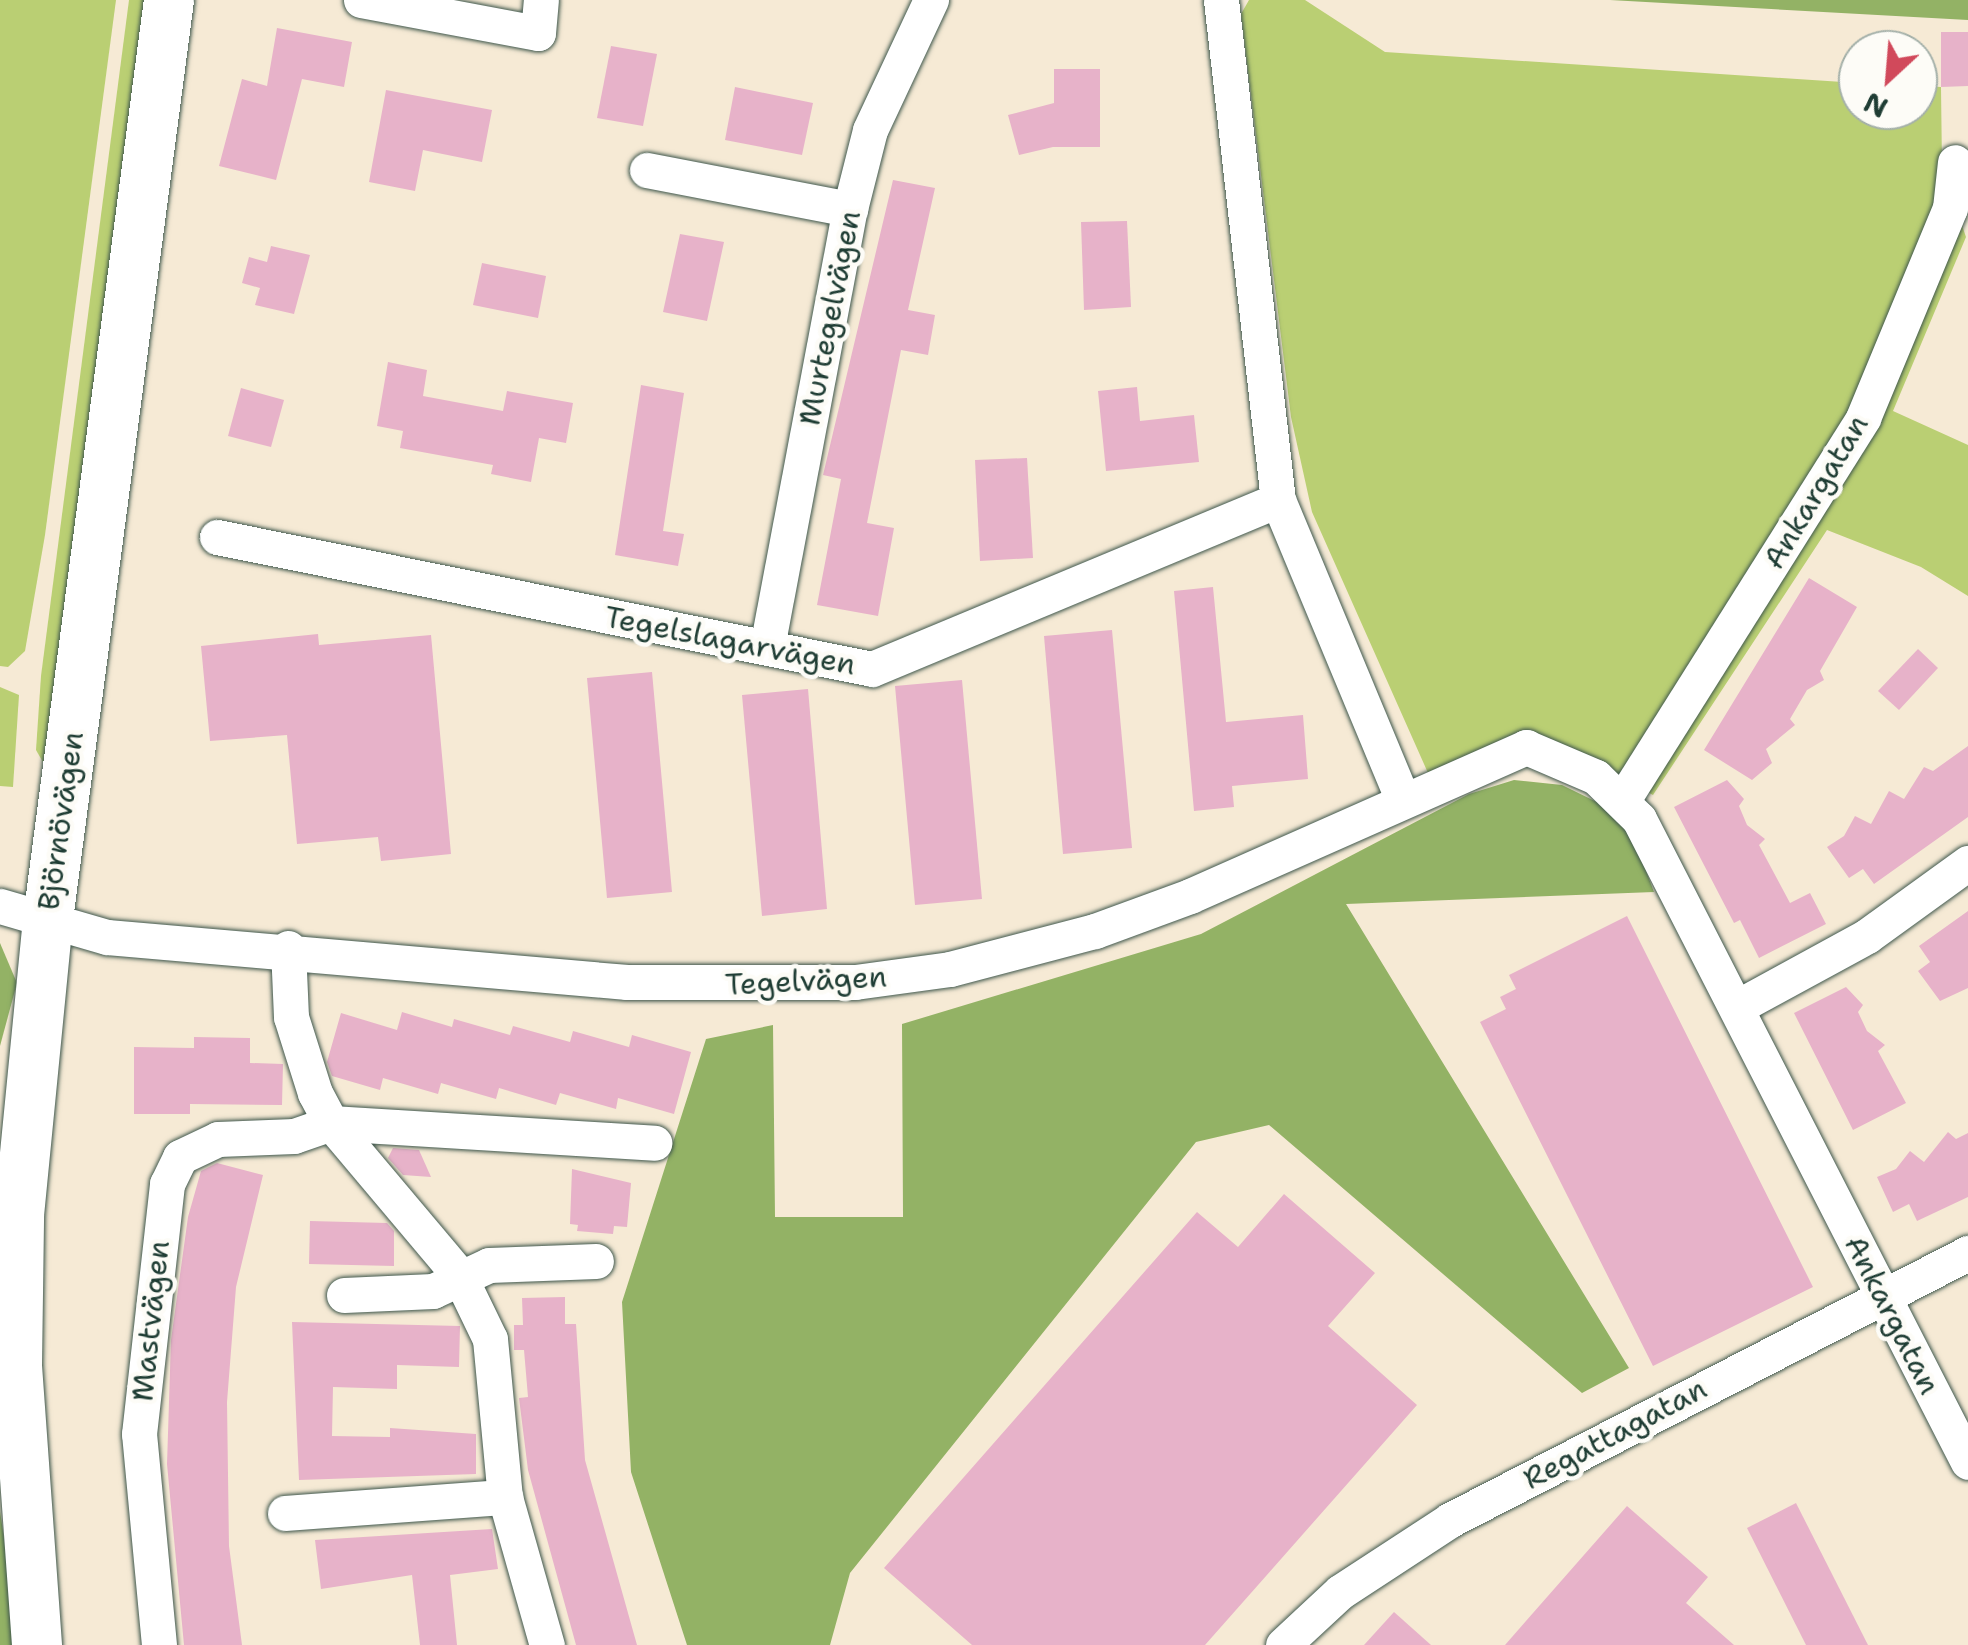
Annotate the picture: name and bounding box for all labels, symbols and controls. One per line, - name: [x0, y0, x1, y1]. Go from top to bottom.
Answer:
- north arrow: [1838, 30, 1938, 130]
- text: N: [1857, 83, 1894, 127]
- street label: Murtegelvägen: [792, 207, 868, 429]
- street label: Ankargatan: [1756, 408, 1876, 576]
- street label: Tegelslagarvägen: [601, 599, 859, 683]
- street label: Björnövägen: [31, 729, 91, 913]
- street label: Tegelvägen: [724, 959, 888, 1003]
- street label: Ankargatan: [1837, 1230, 1947, 1400]
- street label: Mastvägen: [125, 1239, 177, 1403]
- street label: Regattagatan: [1517, 1371, 1713, 1497]

